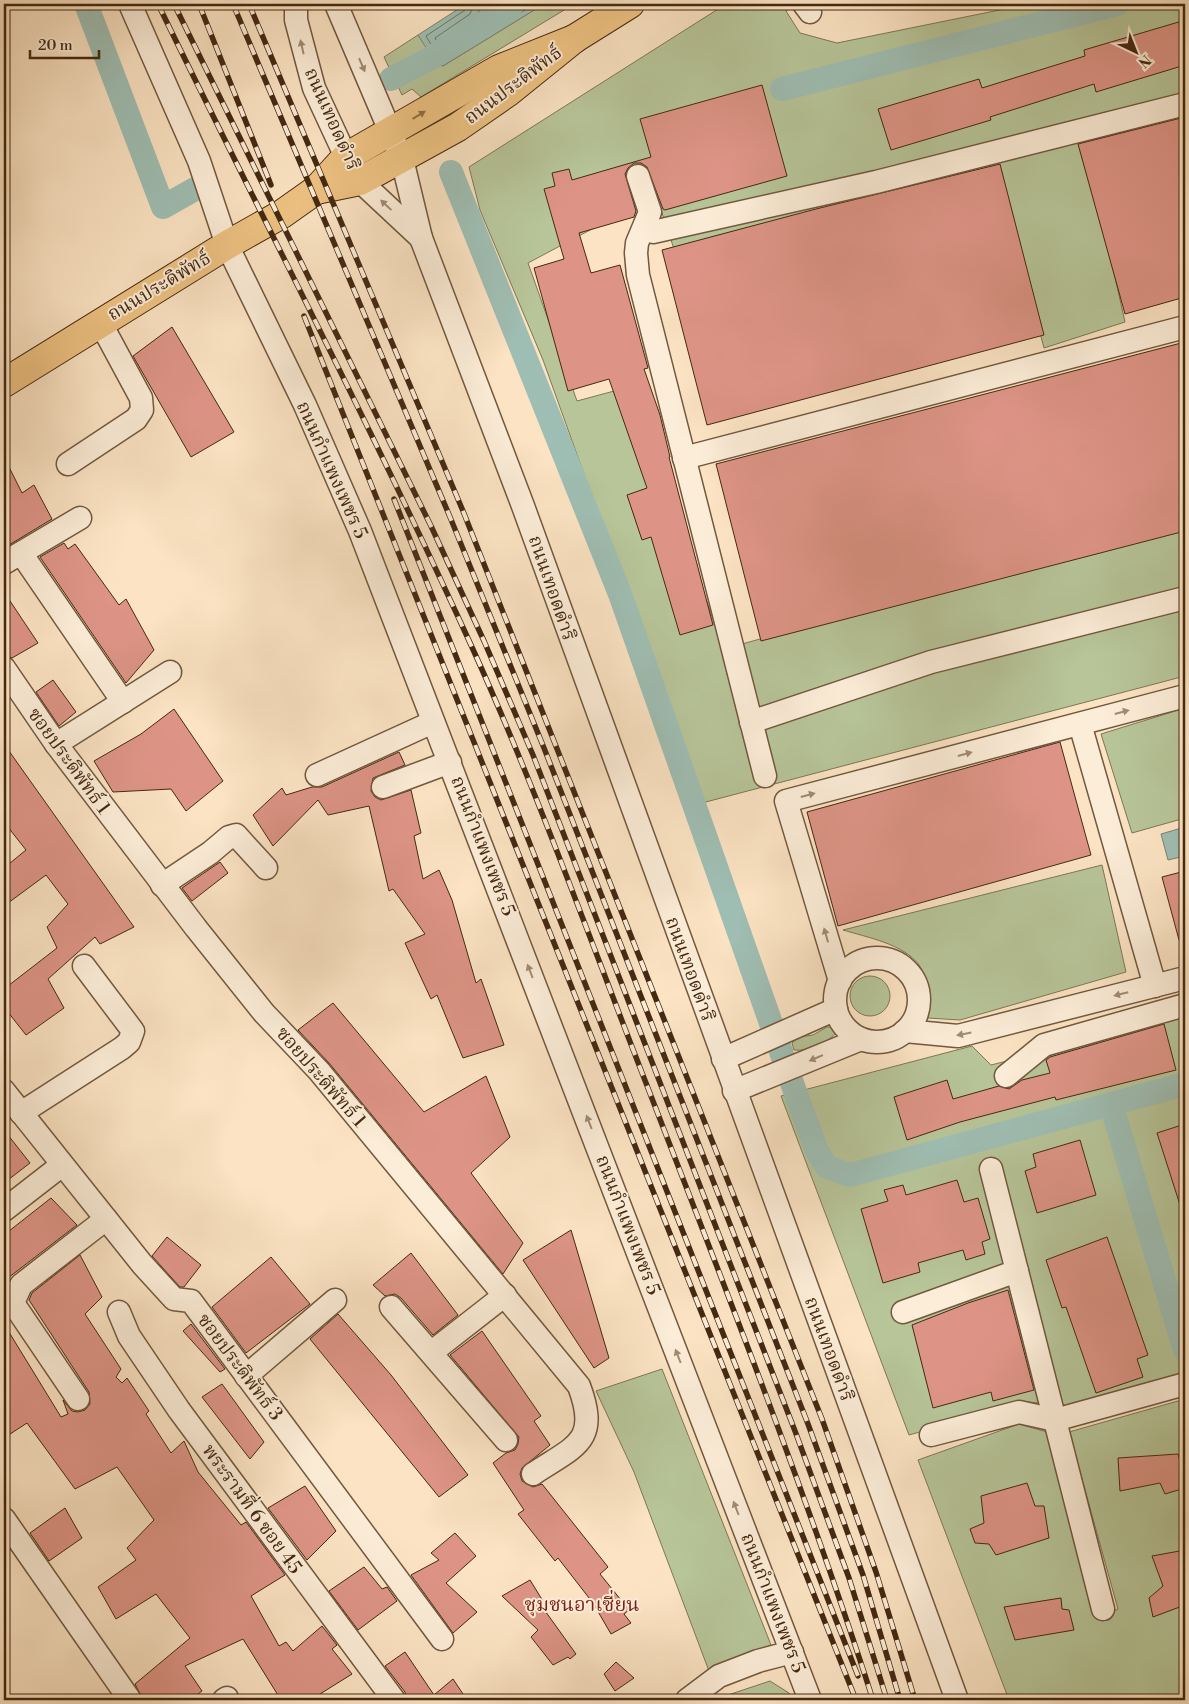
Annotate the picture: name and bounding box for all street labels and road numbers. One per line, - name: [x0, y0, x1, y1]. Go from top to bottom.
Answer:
- street label: ถนนประดิพัทธ์: [459, 40, 567, 130]
- street label: ถนนเทอดดำริ: [299, 64, 365, 174]
- street label: ถนนประดิพัทธ์: [103, 246, 215, 326]
- street label: ถนนกำแพงเพชร 5: [291, 397, 373, 543]
- street label: ถนนเทอดดำริ: [523, 532, 581, 644]
- street label: ซอยประดิพัทธ์ 1: [22, 703, 116, 819]
- street label: ถนนกำแพงเพชร 5: [445, 772, 521, 920]
- street label: ถนนเทอดดำริ: [660, 913, 720, 1025]
- street label: ซอยประดิพัทธ์ 1: [271, 1022, 371, 1132]
- street label: ถนนกำแพงเพชร 5: [590, 1151, 666, 1299]
- street label: ถนนเทอดดำริ: [799, 1293, 859, 1405]
- street label: ซอยประดิพัทธ์ 3: [192, 1309, 288, 1425]
- street label: พระรามที่ 6 ซอย 45: [197, 1438, 310, 1579]
- street label: ถนนกำแพงเพชร 5: [735, 1529, 811, 1677]

